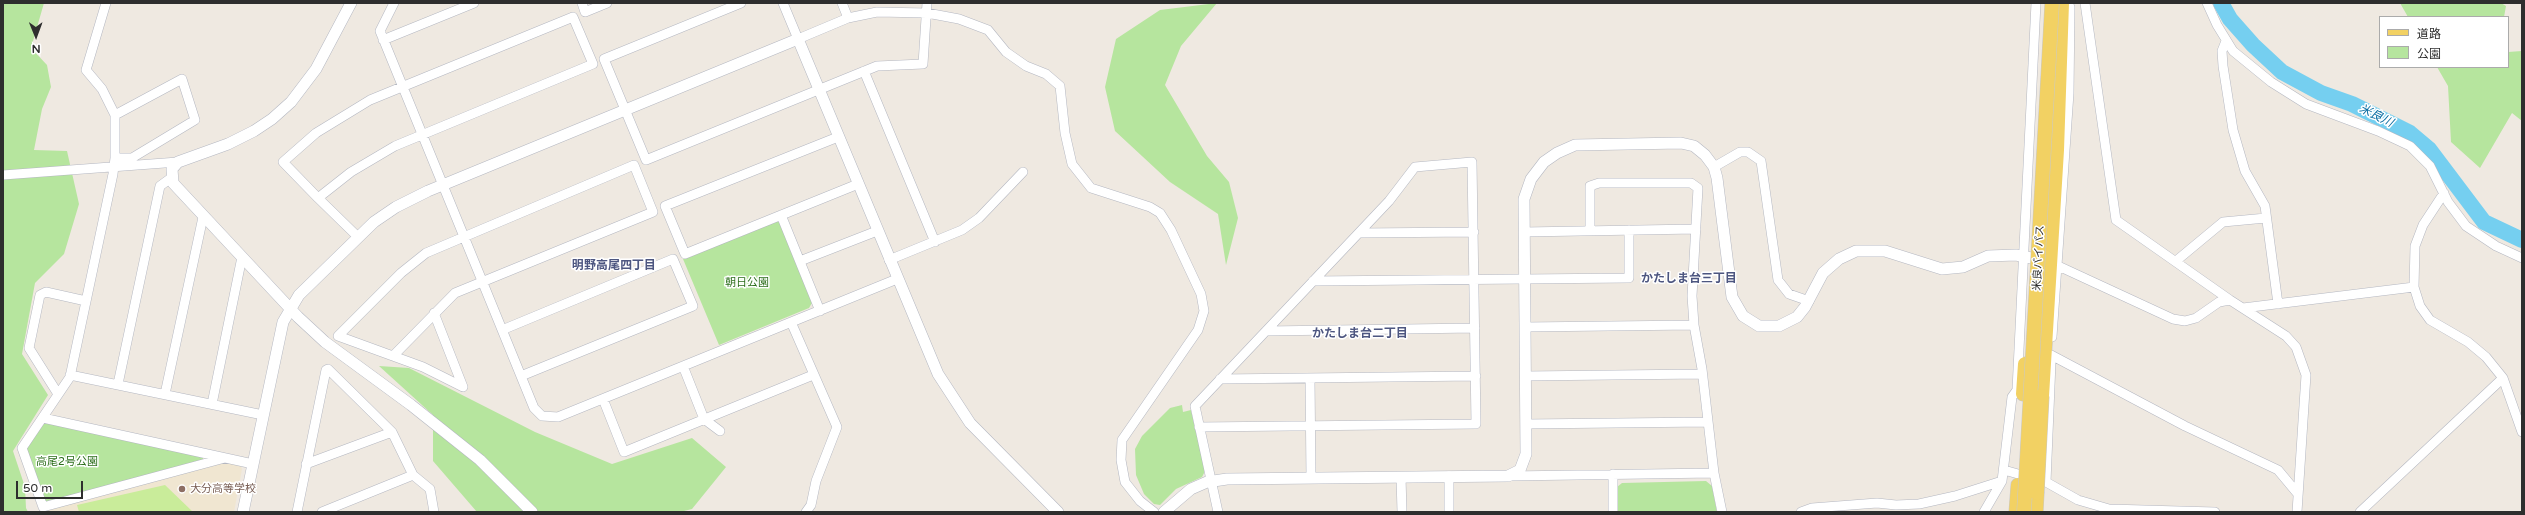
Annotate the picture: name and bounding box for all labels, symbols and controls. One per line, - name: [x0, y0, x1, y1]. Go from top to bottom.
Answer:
- north arrow: [16, 16, 56, 56]
- legend: [2379, 16, 2509, 68]
- text: 道路: [2417, 27, 2441, 41]
- text: N: [32, 42, 41, 55]
- text: 公園: [2417, 47, 2441, 61]
- water label: 米良川: [2357, 101, 2395, 131]
- street label: 米良バイパス: [2031, 225, 2047, 291]
- district label: 明野高尾四丁目: [572, 259, 656, 273]
- district label: かたしま台三丁目: [1641, 272, 1737, 286]
- park label: 朝日公園: [725, 276, 769, 290]
- district label: かたしま台二丁目: [1312, 327, 1408, 341]
- park label: 高尾2号公園: [36, 455, 98, 469]
- scale bar: [18, 473, 85, 499]
- text: 50 m: [23, 481, 52, 495]
- place label: 大分高等学校: [190, 482, 256, 496]
- marker: 大分高等学校: [177, 484, 187, 494]

